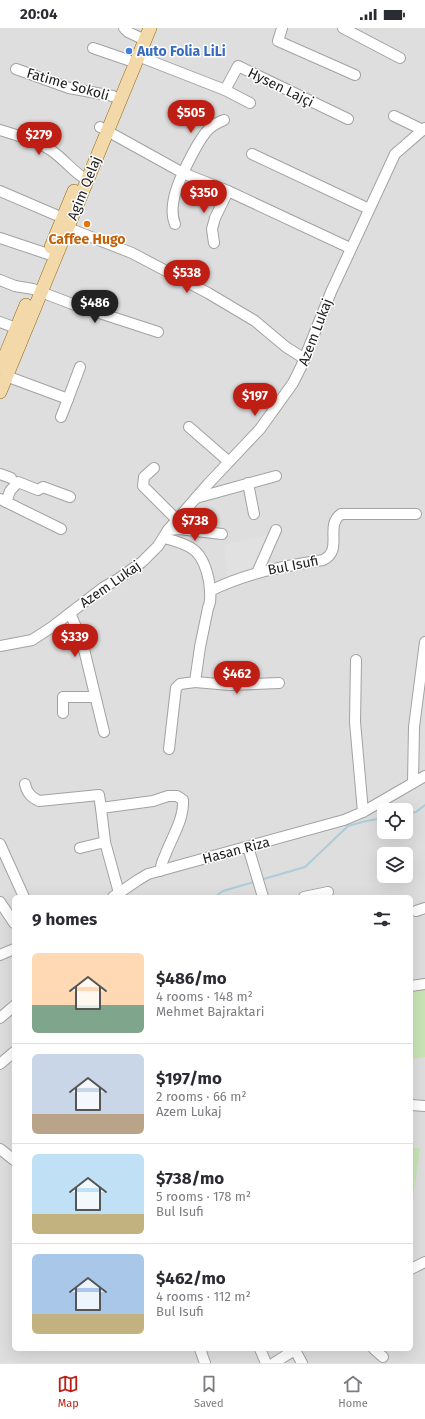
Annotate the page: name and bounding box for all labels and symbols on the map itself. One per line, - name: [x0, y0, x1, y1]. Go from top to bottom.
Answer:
- place label: Auto Folia LiLi: [136, 43, 226, 60]
- marker: Auto Folia LiLi: [124, 46, 134, 56]
- street label: Hysen Lajçi: [245, 64, 317, 111]
- street label: Fatime Sokoli: [25, 65, 111, 104]
- pin: $505: [167, 100, 215, 134]
- pin: $279: [15, 122, 63, 156]
- street label: Agim Qelaj: [64, 154, 105, 223]
- pin: $350: [180, 180, 228, 214]
- marker: Caffee Hugo: [82, 219, 92, 229]
- place label: Caffee Hugo: [48, 231, 126, 248]
- pin: $538: [163, 260, 211, 294]
- pin: $486: [71, 290, 119, 324]
- street label: Azem Lukaj: [295, 296, 336, 368]
- pin: $197: [231, 383, 279, 417]
- pin: $738: [171, 508, 219, 542]
- street label: Bul Isufi: [266, 552, 320, 579]
- street label: Azem Lukaj: [76, 557, 144, 612]
- pin: $339: [51, 624, 99, 658]
- pin: $462: [213, 661, 261, 695]
- street label: Hasan Riza: [201, 833, 272, 868]

